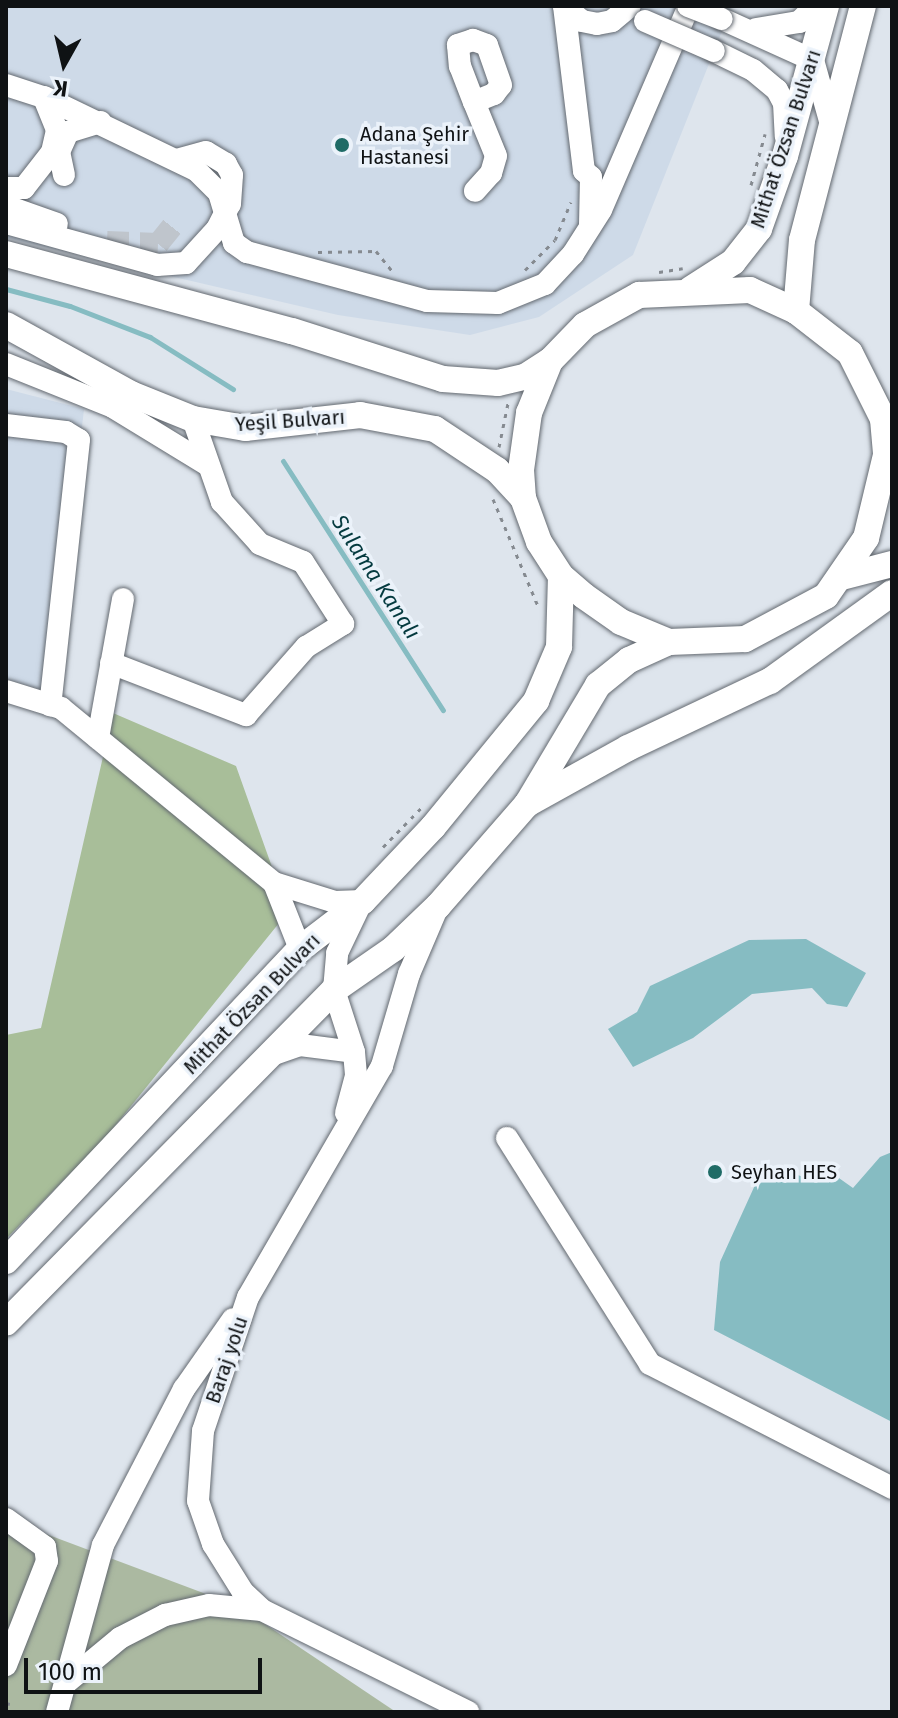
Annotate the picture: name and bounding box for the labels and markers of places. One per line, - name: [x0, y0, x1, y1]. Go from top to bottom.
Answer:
- place label: Adana Şehir Hastanesi: [360, 122, 469, 169]
- marker: Adana Şehir Hastanesi: [331, 134, 353, 156]
- place label: Seyhan HES: [731, 1160, 837, 1184]
- marker: Seyhan HES: [706, 1163, 724, 1181]

